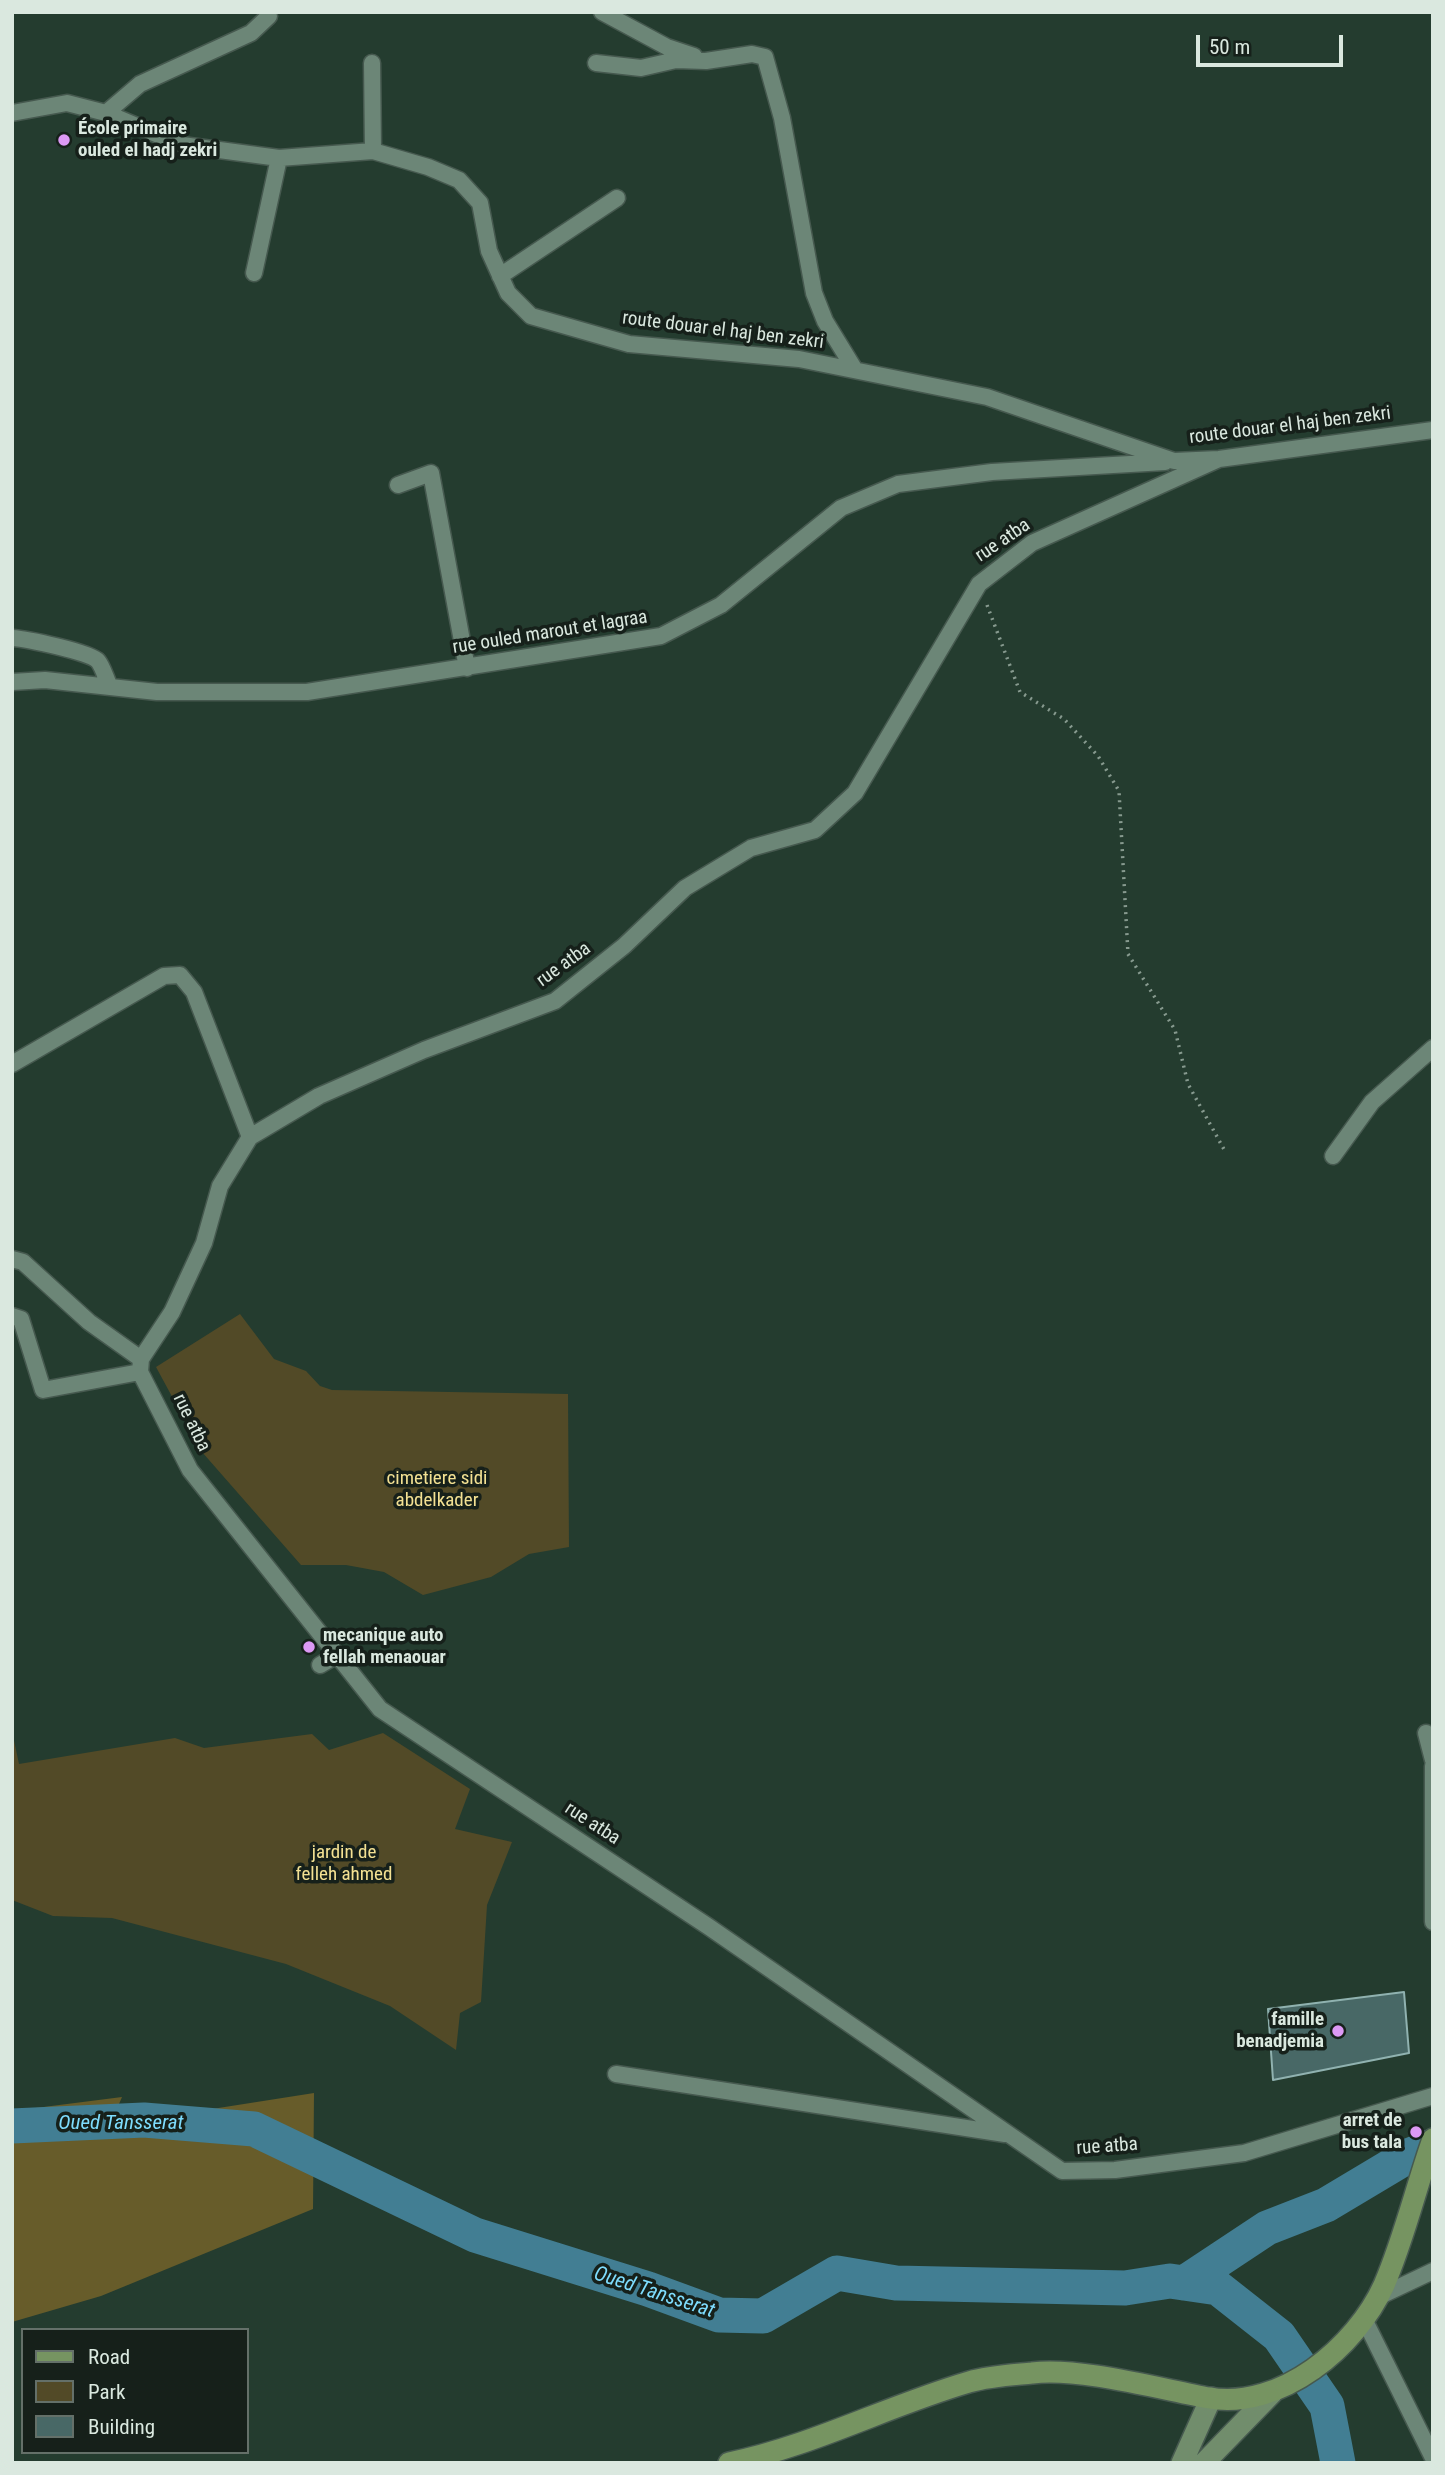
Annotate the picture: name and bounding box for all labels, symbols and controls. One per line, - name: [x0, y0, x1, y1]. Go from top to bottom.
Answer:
- scale bar: [1200, 21, 1347, 65]
- text: 50 m: [1209, 35, 1250, 59]
- place label: École primaire ouled el hadj zekri: [78, 118, 217, 162]
- marker: École primaire ouled el hadj zekri: [56, 132, 72, 148]
- street label: route douar el haj ben zekri: [621, 307, 825, 355]
- street label: route douar el haj ben zekri: [1188, 402, 1392, 450]
- street label: rue atba: [971, 514, 1035, 568]
- street label: rue ouled marout et lagraa: [451, 606, 649, 660]
- street label: rue atba: [532, 938, 596, 992]
- street label: rue atba: [167, 1390, 215, 1456]
- park label: cimetiere sidi abdelkader: [387, 1468, 487, 1512]
- place label: mecanique auto fellah menaouar: [323, 1625, 446, 1669]
- marker: mecanique auto fellah menaouar: [301, 1639, 317, 1655]
- street label: rue atba: [560, 1798, 624, 1850]
- park label: jardin de felleh ahmed: [296, 1842, 392, 1886]
- place label: famille benadjemia: [1236, 2009, 1324, 2053]
- marker: famille benadjemia: [1330, 2023, 1346, 2039]
- place label: arret de bus tala: [1342, 2110, 1402, 2154]
- water label: Oued Tansserat: [58, 2111, 184, 2137]
- marker: arret de bus tala: [1408, 2124, 1424, 2140]
- street label: rue atba: [1076, 2133, 1138, 2161]
- water label: Oued Tansserat: [591, 2262, 717, 2324]
- legend: [21, 2328, 248, 2454]
- text: Road: [88, 2345, 130, 2369]
- text: Park: [88, 2380, 125, 2404]
- text: Building: [88, 2415, 155, 2439]

